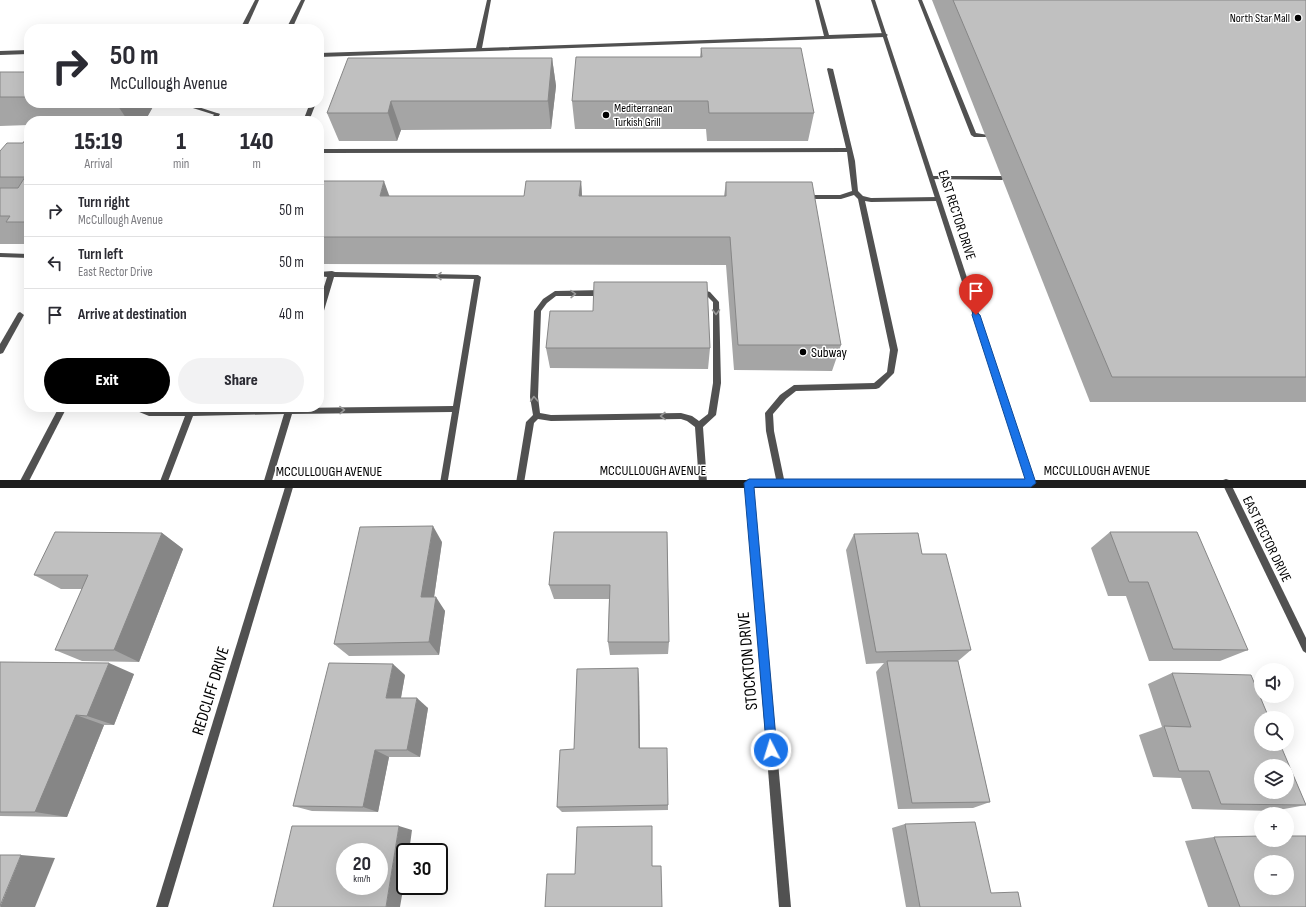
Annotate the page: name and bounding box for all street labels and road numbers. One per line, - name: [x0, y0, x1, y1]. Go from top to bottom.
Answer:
- street label: EAST RECTOR DRIVE: [934, 168, 980, 262]
- street label: MCCULLOUGH AVENUE: [600, 462, 706, 479]
- street label: MCCULLOUGH AVENUE: [1044, 462, 1150, 479]
- street label: MCCULLOUGH AVENUE: [276, 463, 382, 480]
- street label: EAST RECTOR DRIVE: [1239, 493, 1295, 585]
- street label: STOCKTON DRIVE: [734, 611, 762, 711]
- street label: REDCLIFF DRIVE: [188, 644, 234, 738]

